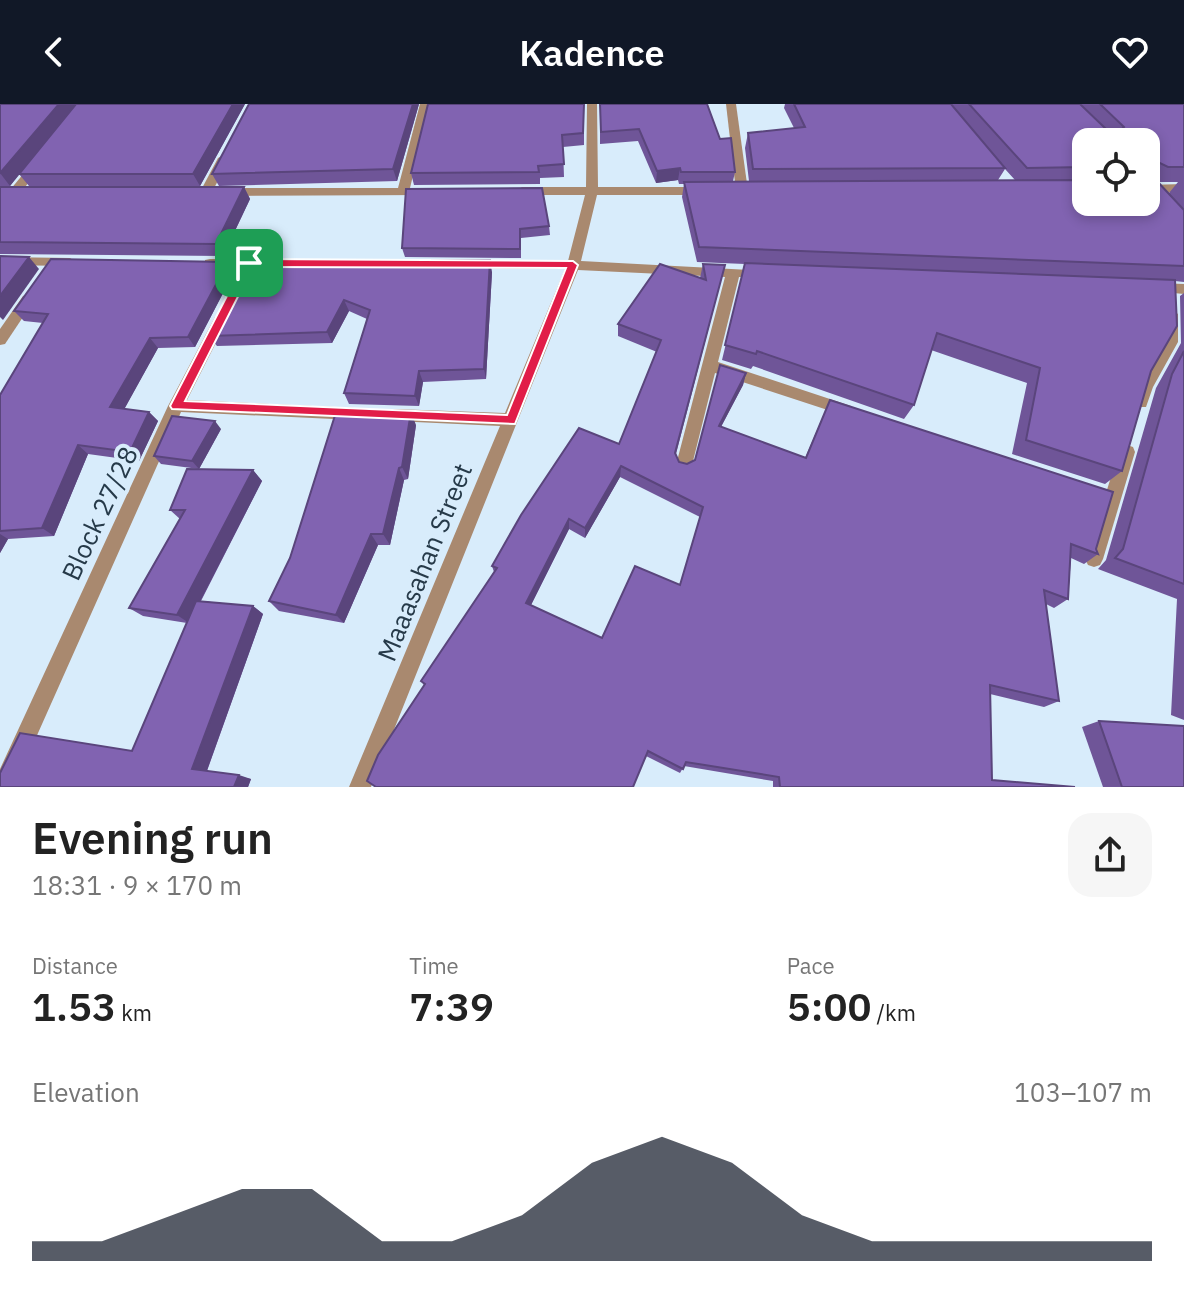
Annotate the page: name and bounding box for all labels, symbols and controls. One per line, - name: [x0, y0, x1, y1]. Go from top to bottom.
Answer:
- text: Kadence: [519, 29, 665, 76]
- icon: back: [32, 30, 76, 74]
- icon: heart: [1108, 30, 1152, 74]
- map controls: [1072, 128, 1160, 216]
- button: locate: [1072, 128, 1160, 216]
- pin: [215, 229, 283, 297]
- icon: arrive: [227, 241, 271, 285]
- street label: Block 27/28: [53, 441, 145, 585]
- street label: Maaasahan Street: [369, 458, 479, 666]
- text: Evening run: [32, 809, 273, 866]
- button: share: [1068, 813, 1152, 897]
- text: 18:31 · 9 × 170 m: [32, 868, 242, 902]
- text: Distance: [32, 951, 118, 980]
- text: Time: [409, 951, 459, 980]
- text: Pace: [787, 951, 835, 980]
- text: 1.53: [32, 980, 116, 1032]
- text: 7:39: [409, 980, 494, 1032]
- text: 5:00: [787, 980, 871, 1032]
- text: km: [116, 998, 152, 1027]
- text: /km: [871, 998, 916, 1027]
- text: Elevation: [32, 1075, 140, 1109]
- text: 103–107 m: [1014, 1075, 1152, 1109]

